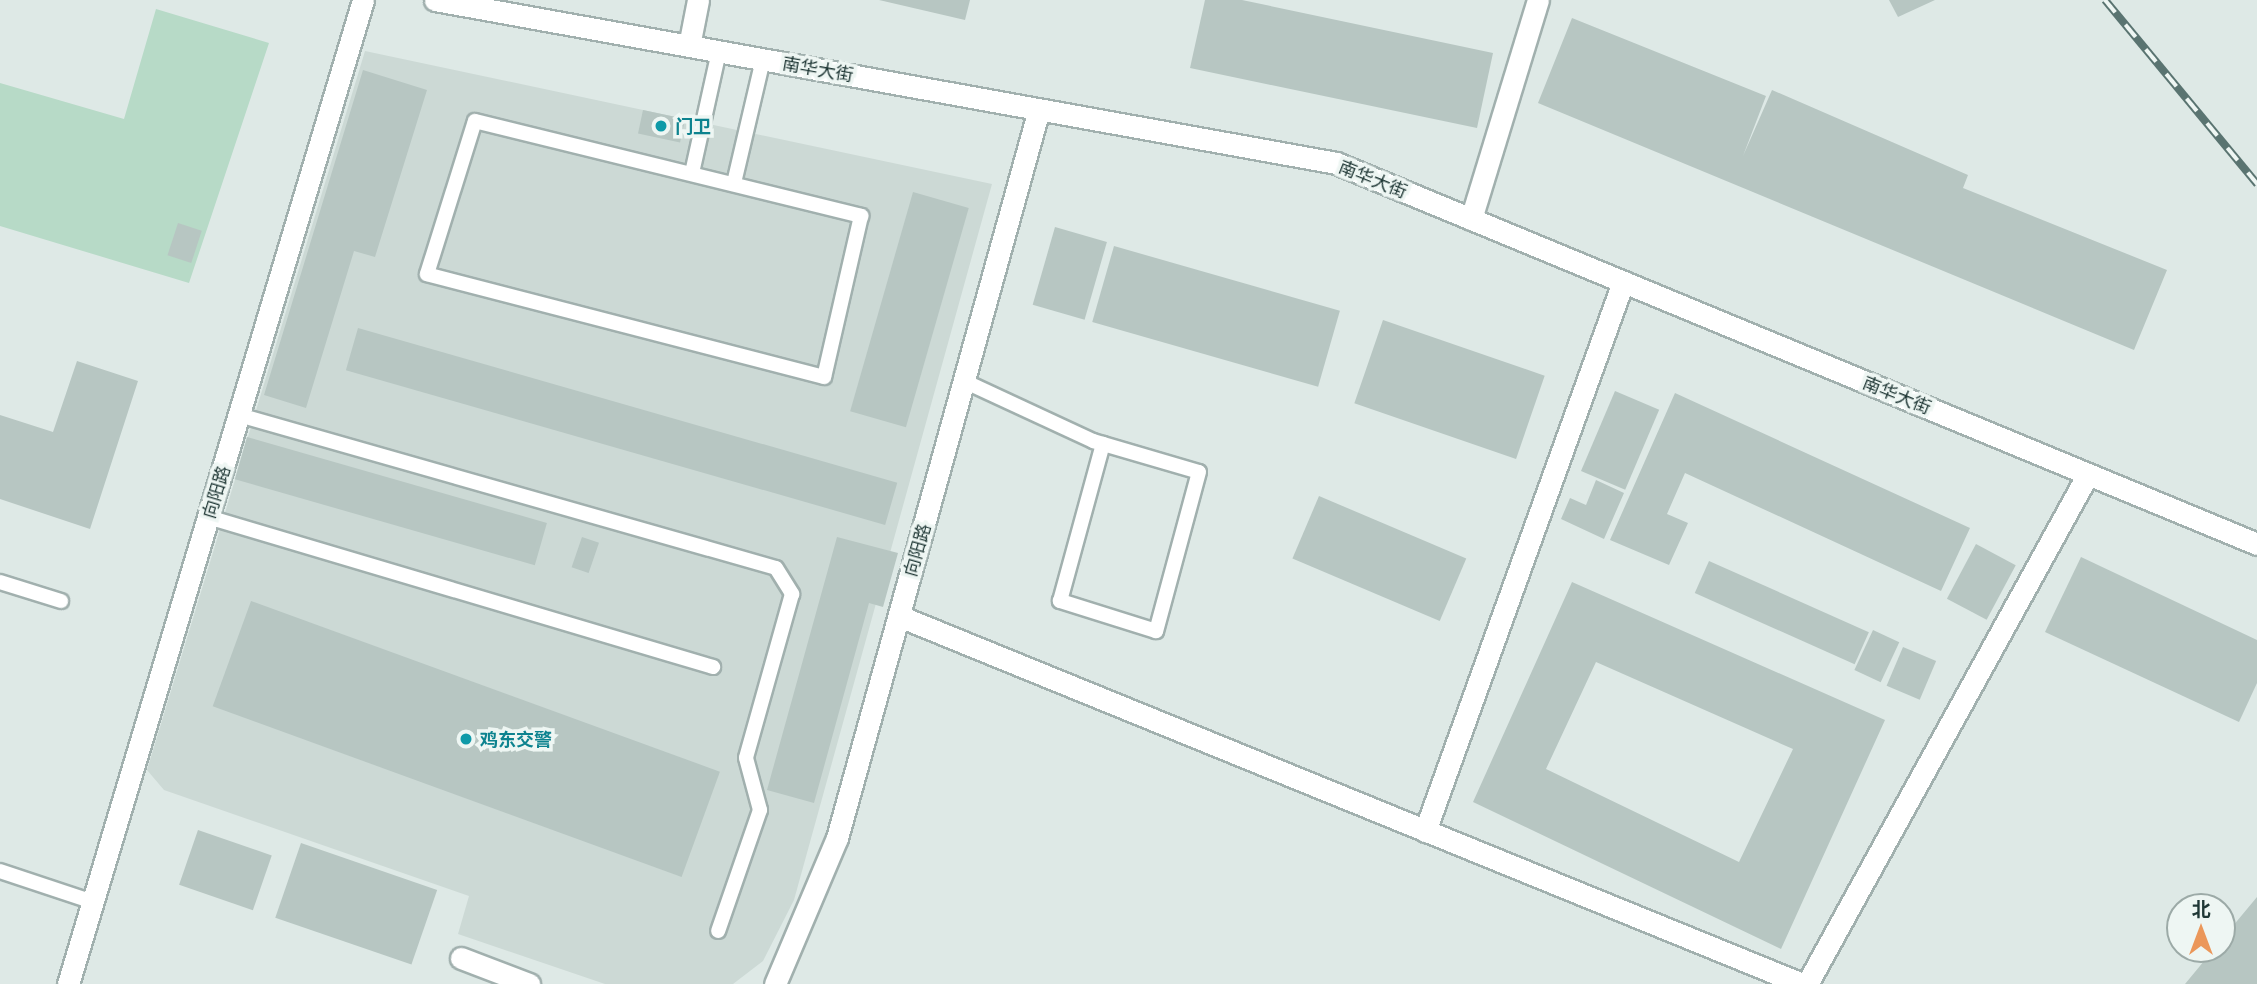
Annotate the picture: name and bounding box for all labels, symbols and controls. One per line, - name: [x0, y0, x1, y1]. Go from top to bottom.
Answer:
- street label: 南华大街: [781, 52, 855, 86]
- place label: 门卫: [675, 115, 711, 137]
- marker: 门卫: [653, 118, 669, 134]
- street label: 南华大街: [1336, 156, 1410, 202]
- street label: 南华大街: [1860, 372, 1934, 418]
- street label: 向阳路: [198, 463, 234, 521]
- street label: 向阳路: [899, 521, 935, 579]
- place label: 鸡东交警: [480, 728, 552, 750]
- marker: 鸡东交警: [458, 731, 474, 747]
- north arrow: [2166, 893, 2236, 963]
- text: 北: [2191, 896, 2211, 922]

